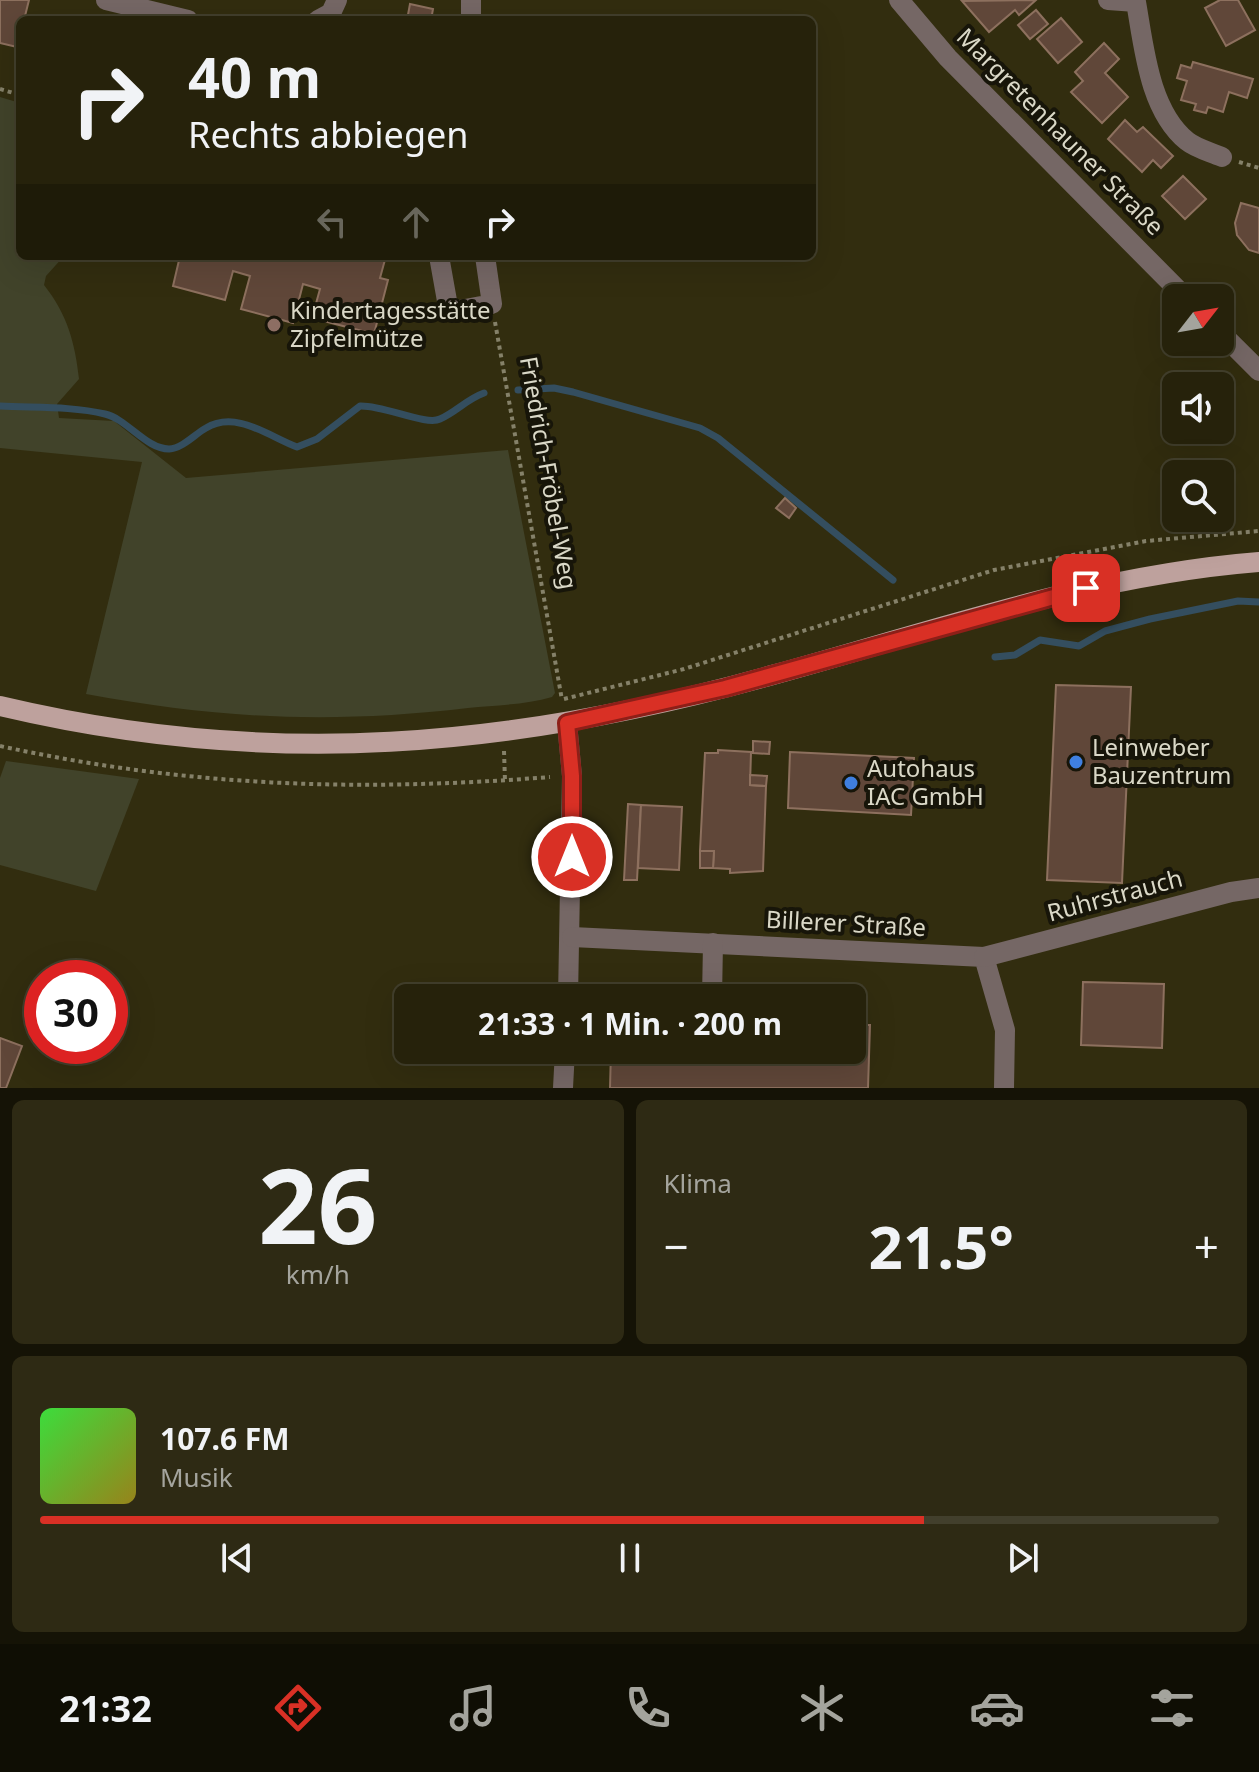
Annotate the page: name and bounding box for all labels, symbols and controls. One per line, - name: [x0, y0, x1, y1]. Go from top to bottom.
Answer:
- street label: Margretenhauner Straße: [950, 20, 1172, 242]
- text: 40 m: [188, 38, 321, 114]
- icon: right: [56, 48, 160, 152]
- text: Rechts abbiegen: [188, 110, 469, 159]
- icon: left: [310, 200, 354, 244]
- icon: ahead: [394, 200, 438, 244]
- icon: right: [478, 200, 522, 244]
- north arrow: [1162, 284, 1234, 356]
- map controls: [1162, 284, 1234, 532]
- place label: Kindertagesstätte Zipfelmütze: [290, 293, 491, 354]
- marker: Kindertagesstätte Zipfelmütze: [265, 316, 283, 334]
- street label: Friedrich-Fröbel-Weg: [513, 354, 586, 592]
- button: sound: [1162, 372, 1234, 444]
- button: search: [1162, 460, 1234, 532]
- pin: [1052, 554, 1120, 622]
- icon: arrive: [1064, 566, 1108, 610]
- place label: Leinweber Bauzentrum: [1092, 730, 1231, 791]
- place label: Autohaus IAC GmbH: [867, 751, 984, 812]
- marker: Leinweber Bauzentrum: [1067, 753, 1085, 771]
- marker: Autohaus IAC GmbH: [842, 774, 860, 792]
- position arrow: [530, 815, 614, 899]
- street label: Ruhrstrauch: [1043, 861, 1186, 928]
- street label: Billerer Straße: [765, 902, 927, 943]
- speed limit sign: 30: [24, 960, 128, 1064]
- text: 21:33 · 1 Min. · 200 m: [478, 1003, 782, 1044]
- text: 26: [258, 1133, 377, 1274]
- text: Klima: [664, 1165, 732, 1201]
- text: 21.5°: [869, 1205, 1014, 1287]
- text: −: [664, 1216, 689, 1276]
- text: +: [1194, 1216, 1219, 1276]
- text: km/h: [286, 1256, 350, 1292]
- text: 107.6 FM: [160, 1418, 290, 1459]
- text: Musik: [160, 1459, 233, 1495]
- icon: previous: [215, 1536, 259, 1580]
- icon: pause: [608, 1536, 652, 1580]
- icon: next: [1001, 1536, 1045, 1580]
- icon: directions: [270, 1680, 326, 1736]
- icon: music: [445, 1680, 501, 1736]
- icon: phone: [620, 1680, 676, 1736]
- icon: climate: [794, 1680, 850, 1736]
- icon: car: [969, 1680, 1025, 1736]
- icon: filters: [1144, 1680, 1200, 1736]
- text: 21:32: [59, 1684, 152, 1733]

